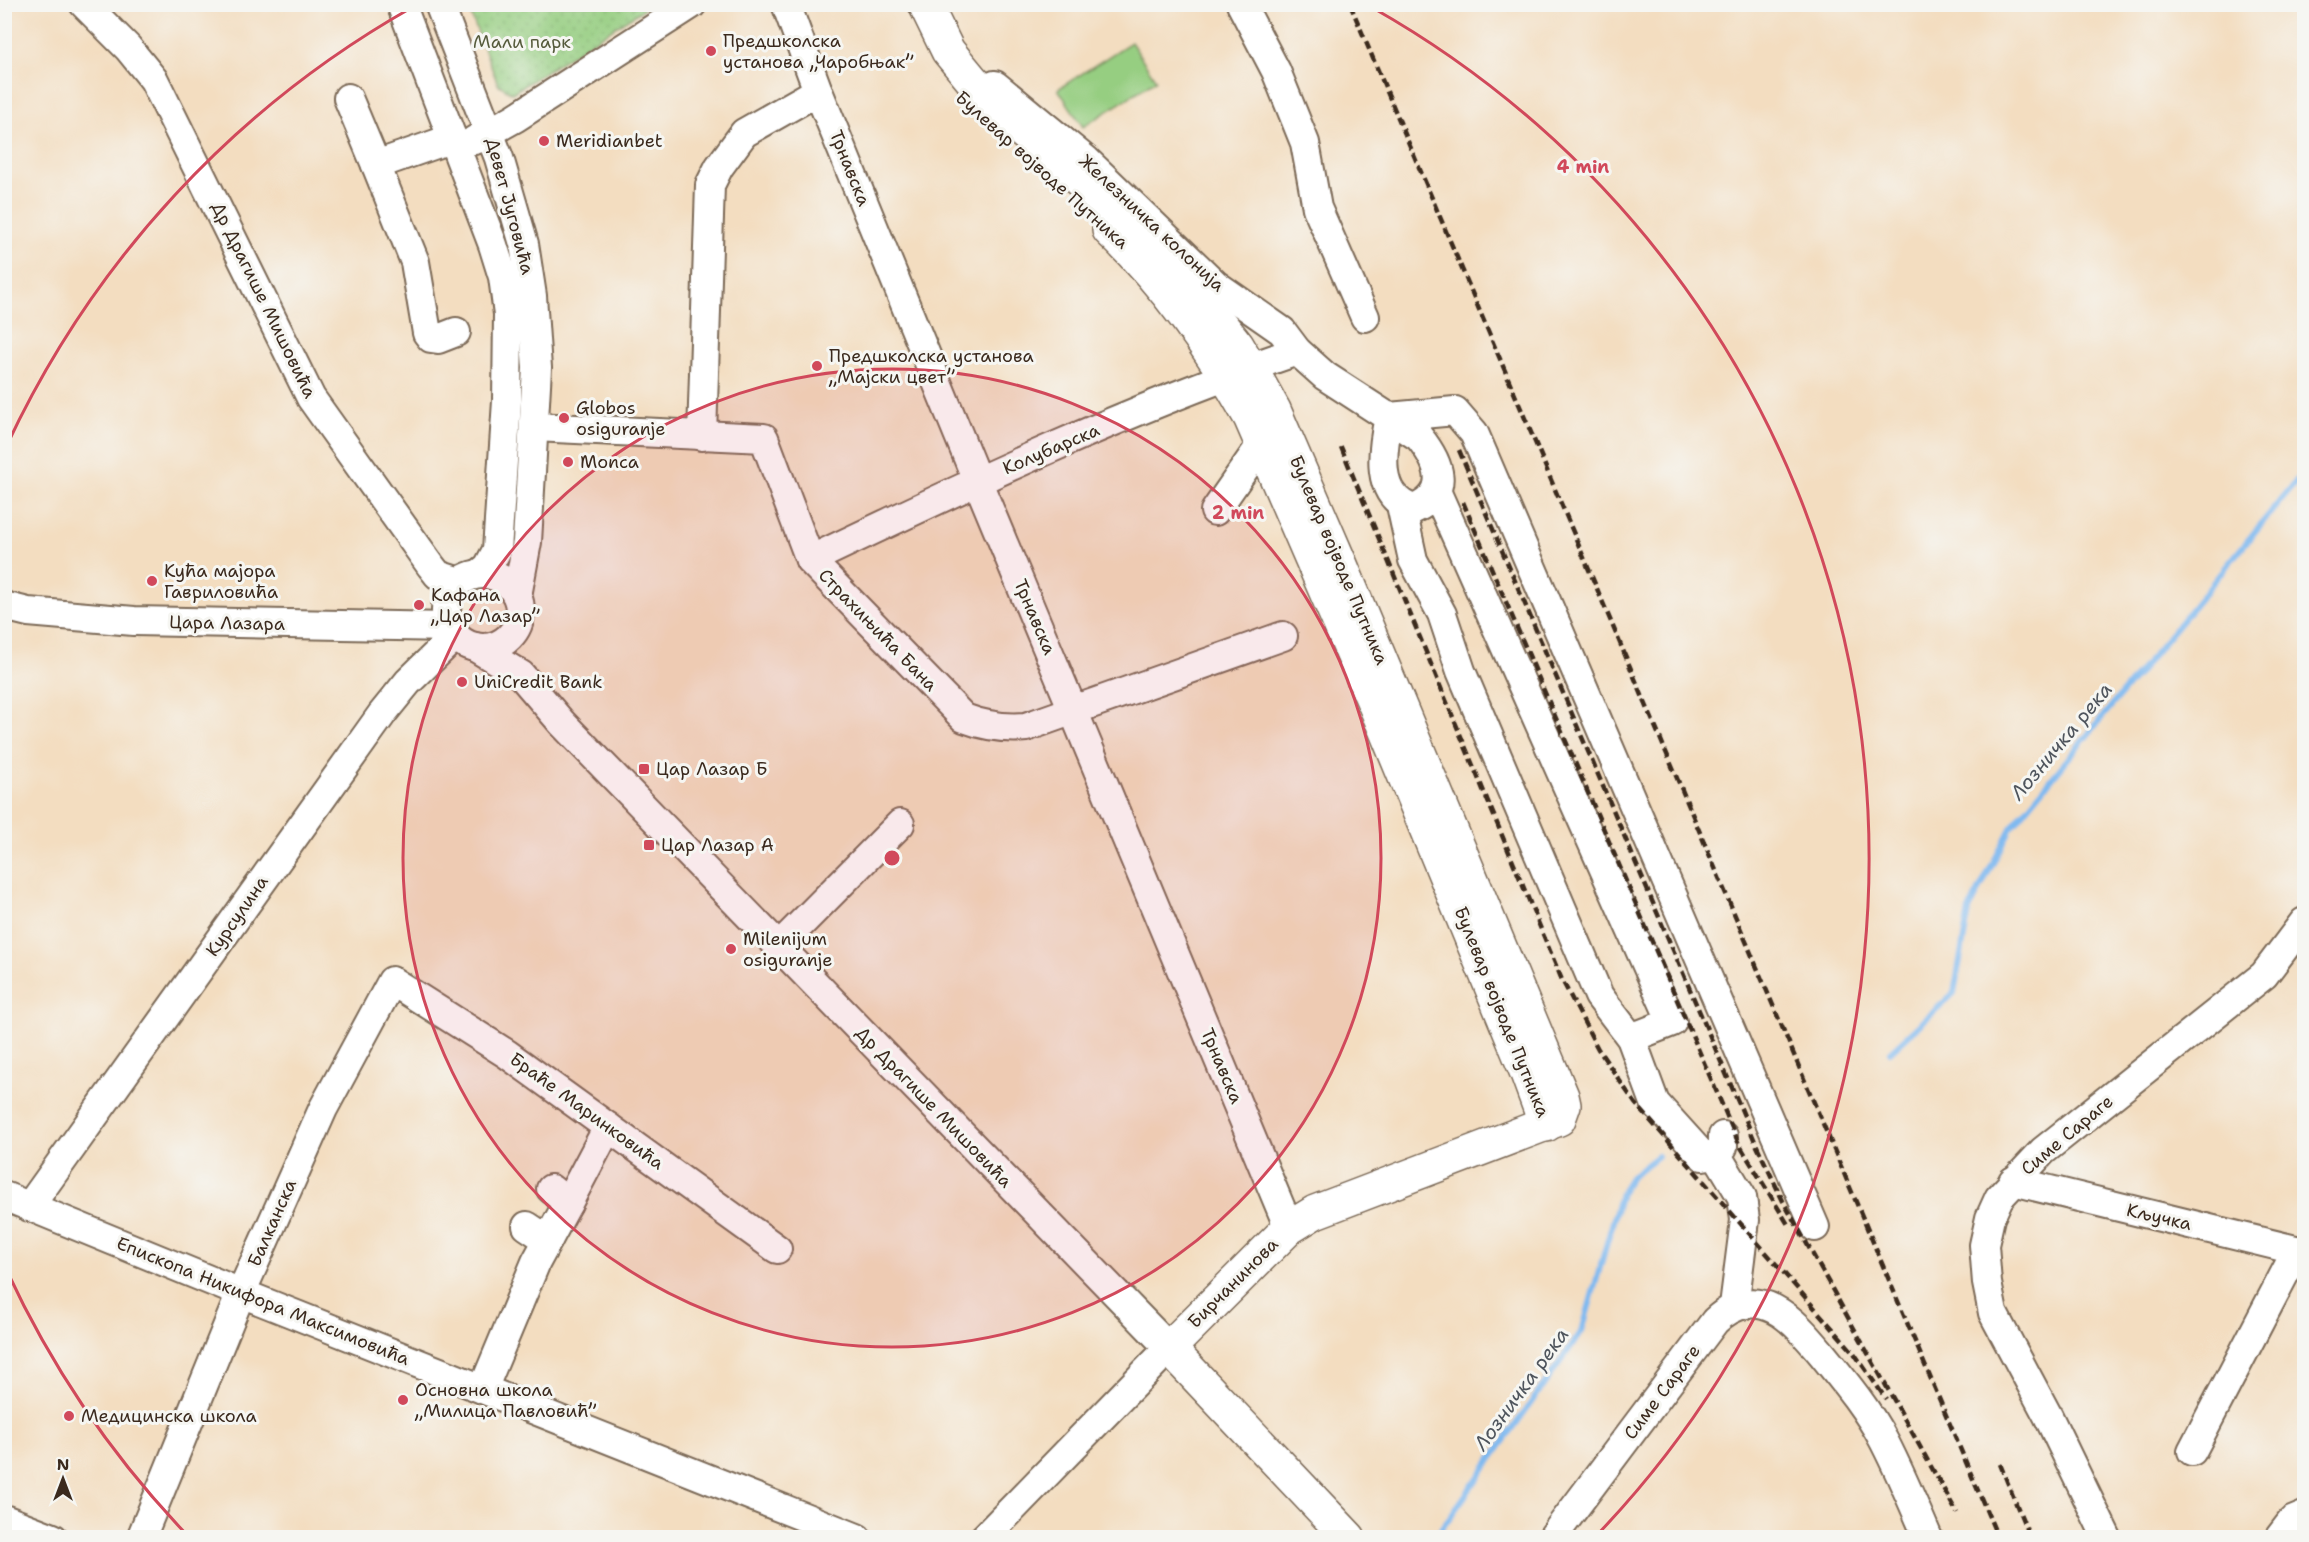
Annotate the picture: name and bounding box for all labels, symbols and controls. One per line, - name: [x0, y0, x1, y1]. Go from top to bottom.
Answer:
- place label: Предшколска установа „Чаробњак”: [723, 29, 914, 74]
- park label: Мали парк: [473, 30, 571, 54]
- marker: Предшколска установа „Чаробњак”: [704, 44, 718, 58]
- street label: Булевар војводе Путника: [950, 86, 1134, 254]
- street label: Трнавска: [824, 126, 876, 210]
- place label: Meridianbet: [556, 129, 663, 153]
- marker: Meridianbet: [537, 134, 551, 148]
- street label: Девет Југовића: [480, 135, 540, 277]
- street label: Железничка колонија: [1074, 149, 1230, 297]
- text: 4 min: [1557, 155, 1609, 179]
- street label: Др Драгише Мишовића: [206, 198, 322, 402]
- place label: Предшколска установа „Мајски цвет”: [828, 344, 1034, 389]
- marker: Предшколска установа „Мајски цвет”: [810, 359, 824, 373]
- place label: Globos osiguranje: [576, 396, 666, 441]
- marker: Globos osiguranje: [557, 411, 571, 425]
- street label: Колубарска: [999, 418, 1103, 480]
- place label: Monca: [580, 450, 639, 474]
- street label: Булевар војводе Путника: [1284, 452, 1394, 668]
- marker: Monca: [561, 455, 575, 469]
- text: 2 min: [1212, 501, 1264, 525]
- place label: Кућа мајора Гавриловића: [164, 559, 278, 604]
- street label: Страхињића Бана: [813, 563, 943, 697]
- marker: Кућа мајора Гавриловића: [145, 574, 159, 588]
- street label: Трнавска: [1008, 575, 1062, 659]
- place label: Кафана „Цар Лазар”: [430, 583, 540, 628]
- marker: Кафана „Цар Лазар”: [412, 598, 426, 612]
- street label: Цара Лазара: [169, 610, 285, 636]
- place label: UniCredit Bank: [474, 670, 603, 694]
- marker: UniCredit Bank: [455, 675, 469, 689]
- water label: Лозничка река: [2004, 677, 2118, 806]
- place label: Цар Лазар Б: [656, 757, 768, 781]
- marker: Цар Лазар Б: [637, 762, 651, 776]
- place label: Цар Лазар А: [661, 833, 774, 857]
- marker: Цар Лазар А: [642, 838, 656, 852]
- centre of rings: [882, 848, 902, 868]
- street label: Курсулина: [200, 871, 274, 961]
- street label: Булевар војводе Путника: [1449, 903, 1555, 1121]
- place label: Milenijum osiguranje: [743, 927, 833, 972]
- marker: Milenijum osiguranje: [724, 942, 738, 956]
- street label: Др Драгише Мишовића: [850, 1021, 1018, 1193]
- street label: Трнавска: [1195, 1024, 1249, 1108]
- street label: Браће Маринковића: [505, 1047, 669, 1175]
- street label: Симе Сараге: [2016, 1089, 2118, 1181]
- street label: Балканска: [242, 1175, 302, 1271]
- street label: Кључка: [2124, 1198, 2194, 1236]
- street label: Епископа Никифора Максимовића: [113, 1231, 413, 1371]
- street label: Бирчанинова: [1183, 1233, 1283, 1333]
- water label: Лозничка река: [1467, 1322, 1574, 1456]
- street label: Симе Сараге: [1618, 1340, 1706, 1444]
- place label: Основна школа „Милица Павловић”: [414, 1378, 597, 1423]
- marker: Основна школа „Милица Павловић”: [396, 1393, 410, 1407]
- place label: Медицинска школа: [81, 1404, 257, 1428]
- marker: Медицинска школа: [62, 1409, 76, 1423]
- north arrow: [33, 1449, 93, 1509]
- text: N: [57, 1454, 69, 1475]

